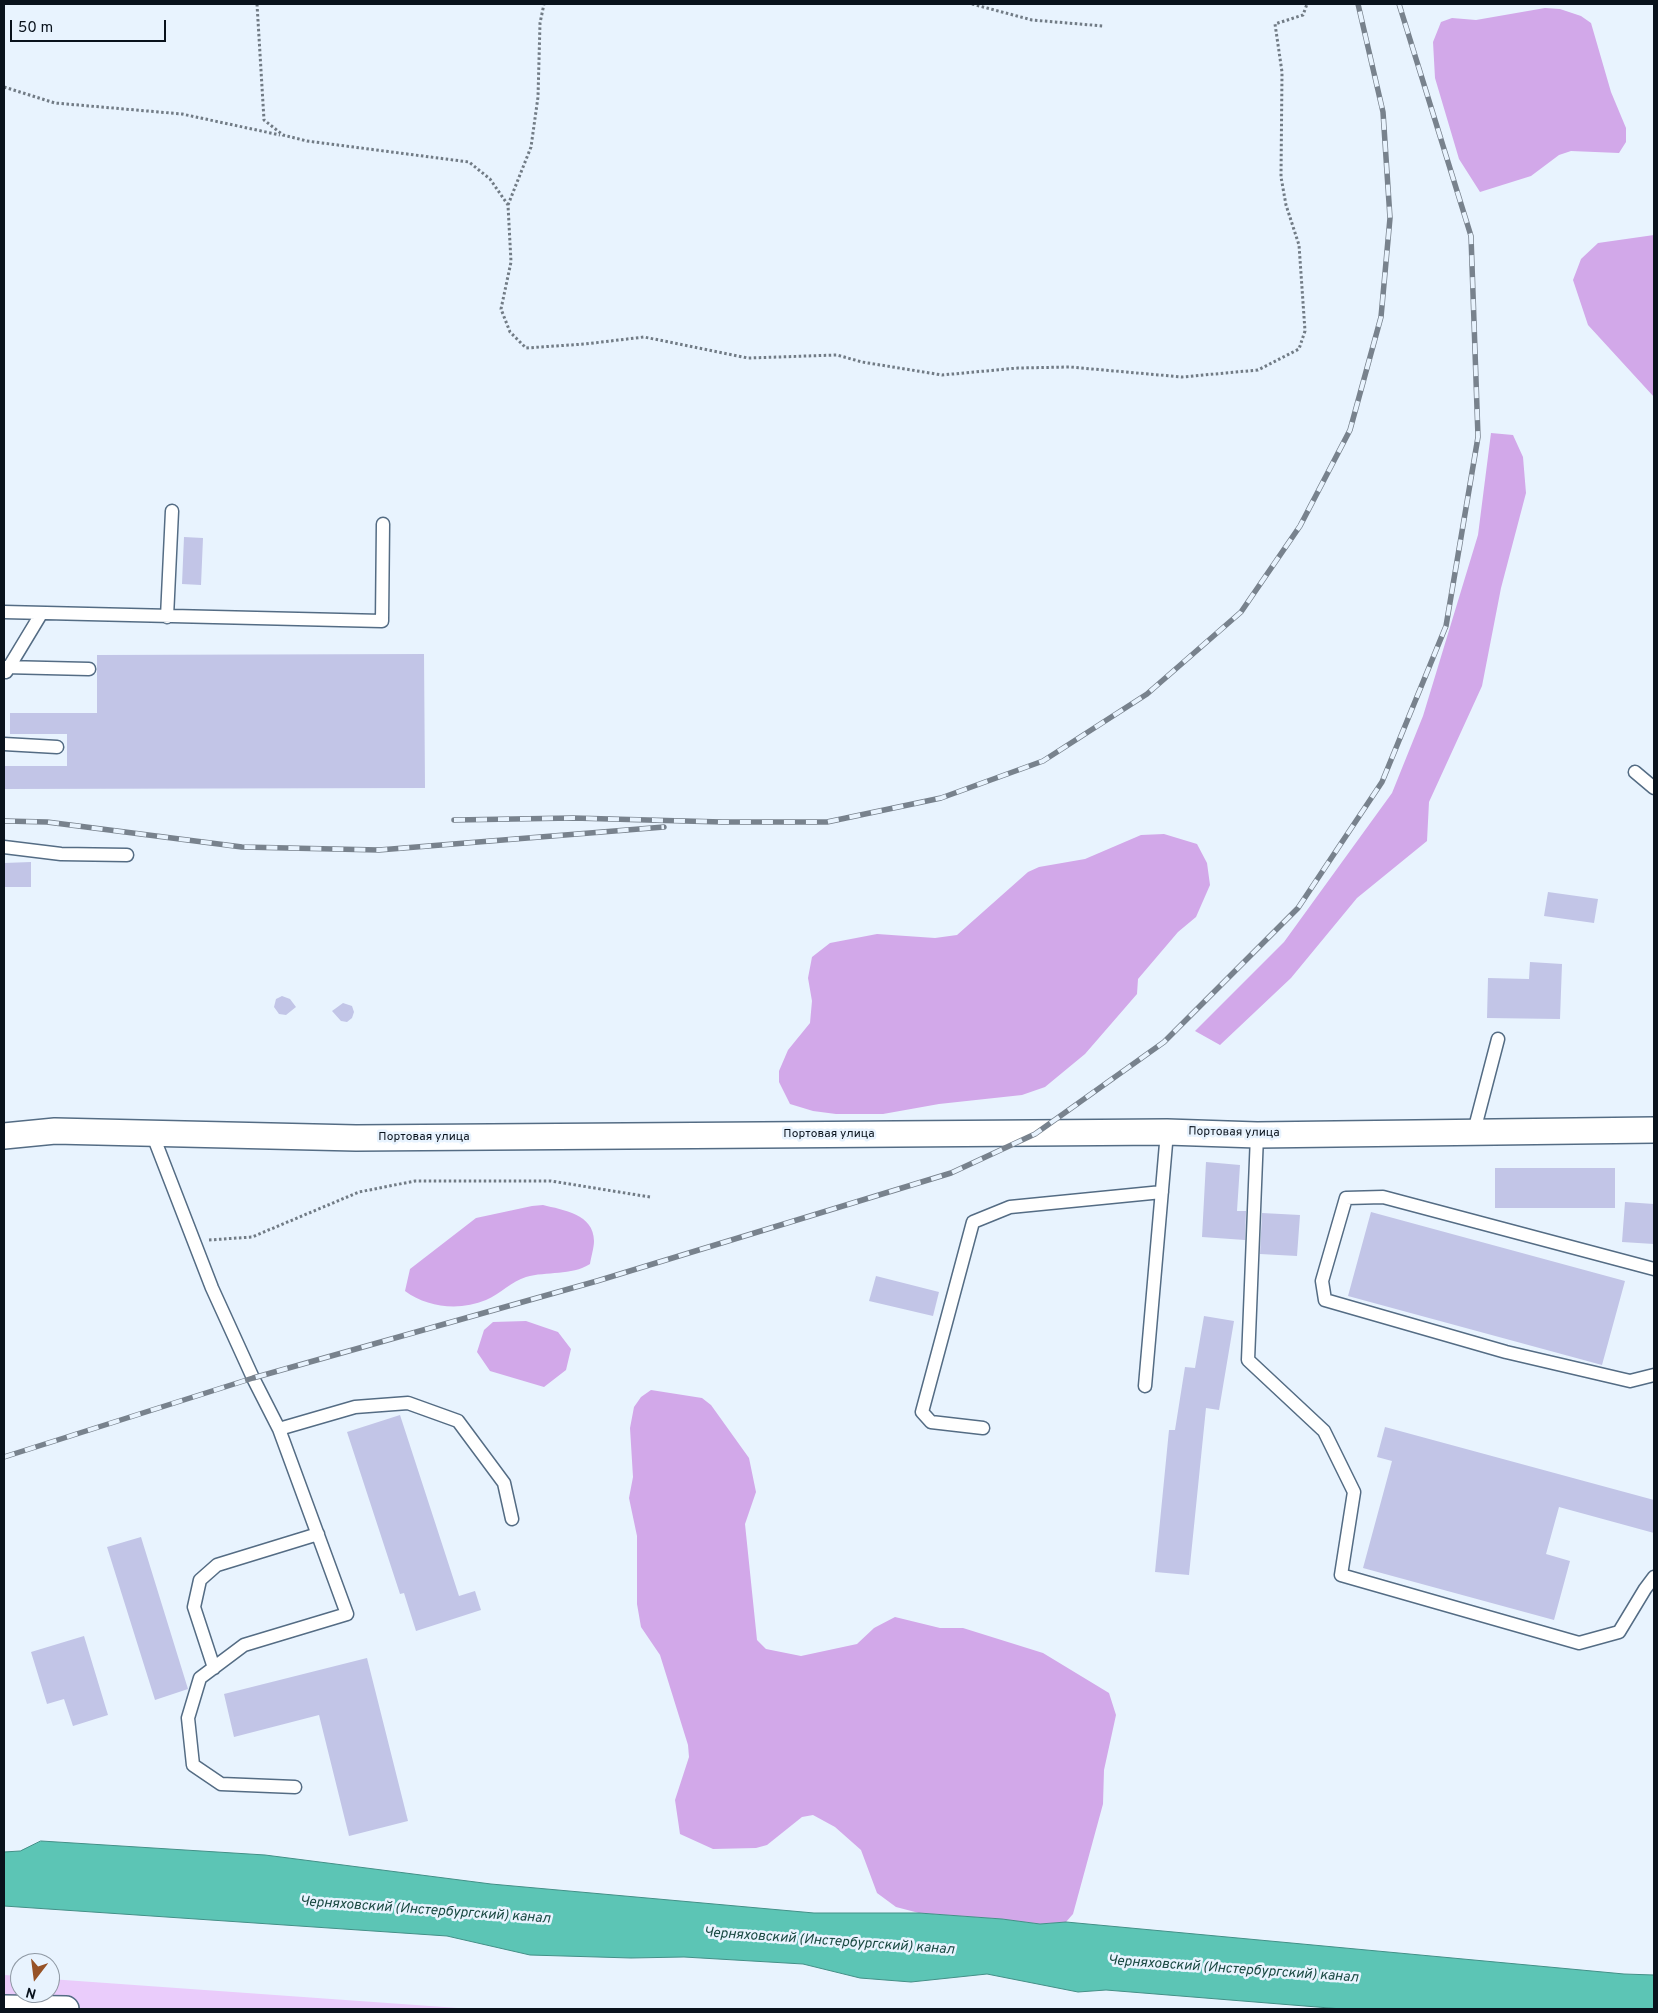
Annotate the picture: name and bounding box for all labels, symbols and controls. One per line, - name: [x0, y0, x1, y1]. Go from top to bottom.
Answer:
- scale bar: [12, 10, 169, 42]
- text: 50 m: [18, 19, 53, 38]
- street label: Портовая улица: [1188, 1125, 1280, 1141]
- street label: Портовая улица: [783, 1128, 875, 1142]
- street label: Портовая улица: [378, 1131, 470, 1145]
- water label: Черняховский (Инстербургский) канал: [299, 1894, 551, 1928]
- water label: Черняховский (Инстербургский) канал: [703, 1925, 955, 1959]
- north arrow: [10, 1953, 60, 2003]
- water label: Черняховский (Инстербургский) канал: [1107, 1953, 1359, 1987]
- text: N: [24, 1982, 38, 2002]

